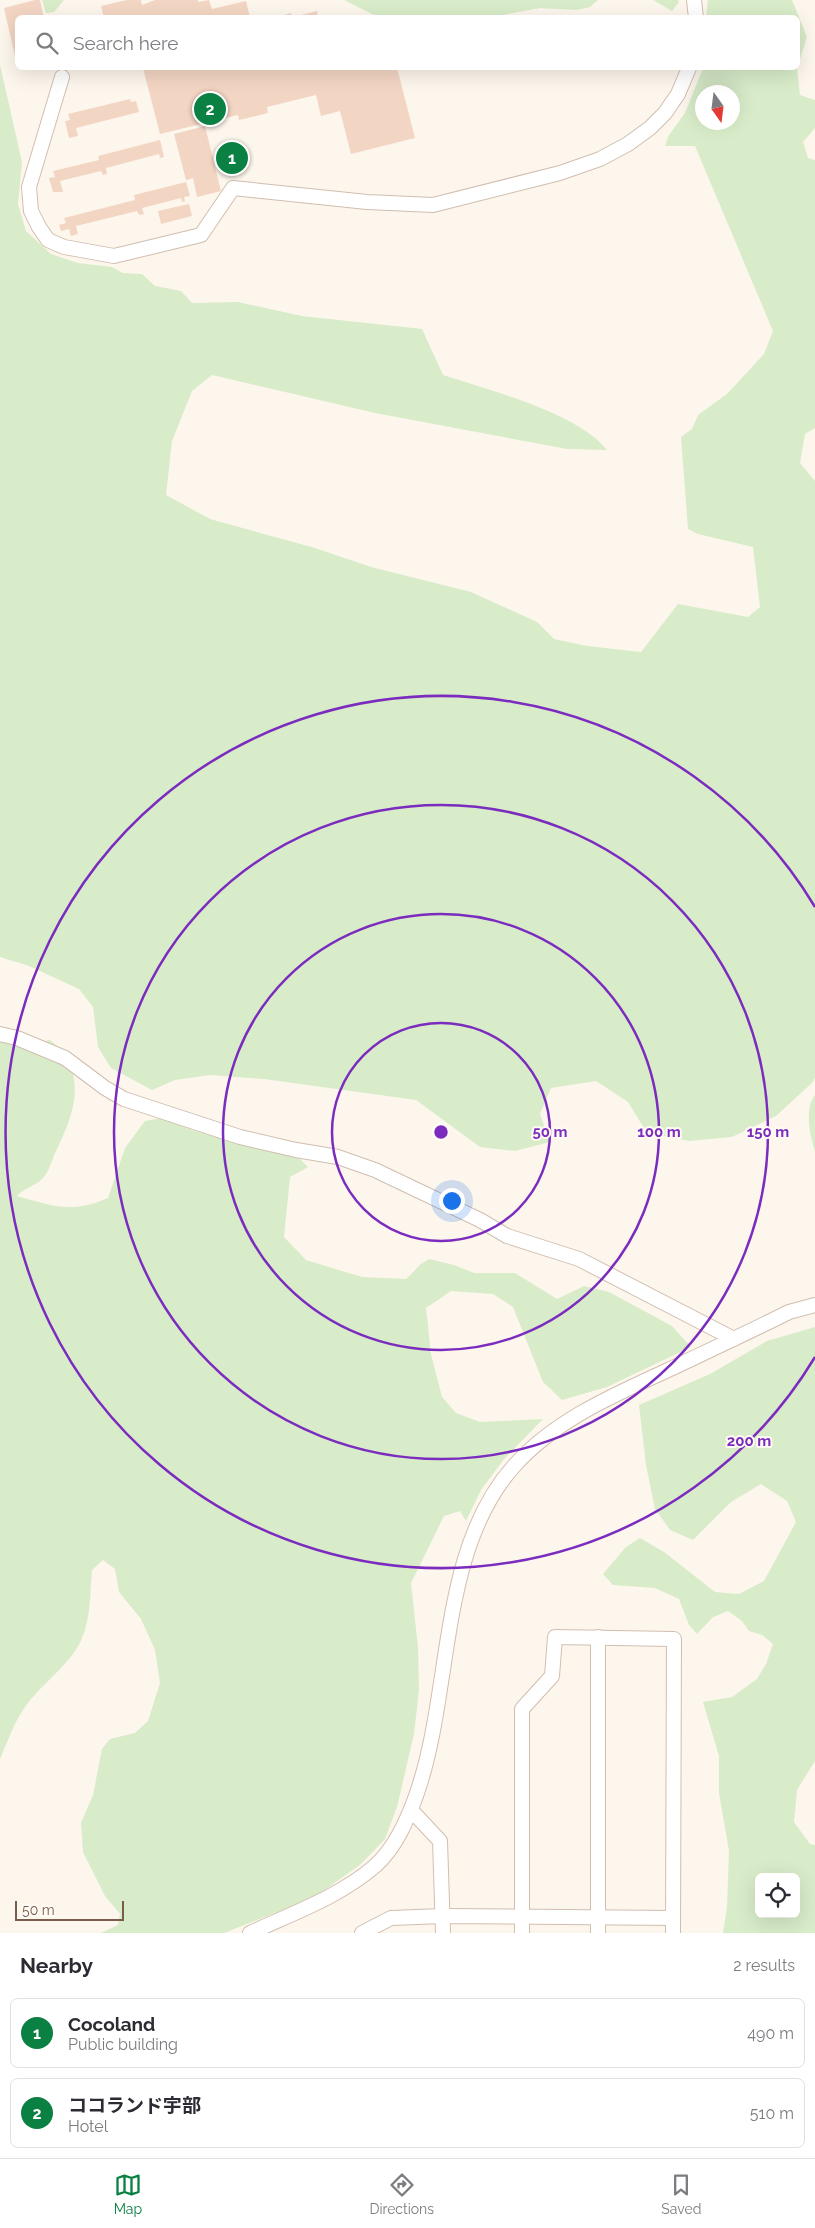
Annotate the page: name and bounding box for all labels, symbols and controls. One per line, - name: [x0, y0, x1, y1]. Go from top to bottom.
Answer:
- search box: [15, 15, 800, 70]
- icon: search: [33, 29, 61, 57]
- text: Search here: [73, 32, 179, 54]
- north arrow: [695, 85, 740, 130]
- pin: 2: [194, 90, 226, 128]
- pin: 1: [216, 139, 248, 177]
- centre of rings: [432, 1123, 450, 1141]
- text: 50 m: [532, 1123, 568, 1141]
- text: 100 m: [637, 1123, 681, 1141]
- text: 150 m: [747, 1123, 789, 1141]
- your location: [439, 1188, 465, 1214]
- text: 200 m: [727, 1432, 771, 1450]
- map controls: [755, 1873, 800, 1918]
- button: locate: [755, 1873, 800, 1918]
- scale bar: [15, 1898, 124, 1921]
- text: 50 m: [22, 1902, 55, 1918]
- text: Nearby: [20, 1953, 93, 1978]
- text: 2 results: [733, 1956, 795, 1975]
- text: Cocoland: [68, 2013, 155, 2035]
- text: 1: [33, 2024, 41, 2043]
- text: 490 m: [747, 2024, 794, 2043]
- text: Public building: [68, 2035, 178, 2054]
- text: ココランド宇部: [68, 2094, 201, 2116]
- text: 2: [32, 2104, 42, 2123]
- text: 510 m: [750, 2104, 794, 2123]
- text: Hotel: [68, 2117, 108, 2136]
- tab: Map: [114, 2171, 142, 2217]
- tab: Directions: [369, 2171, 434, 2217]
- tab: Saved: [661, 2171, 701, 2217]

